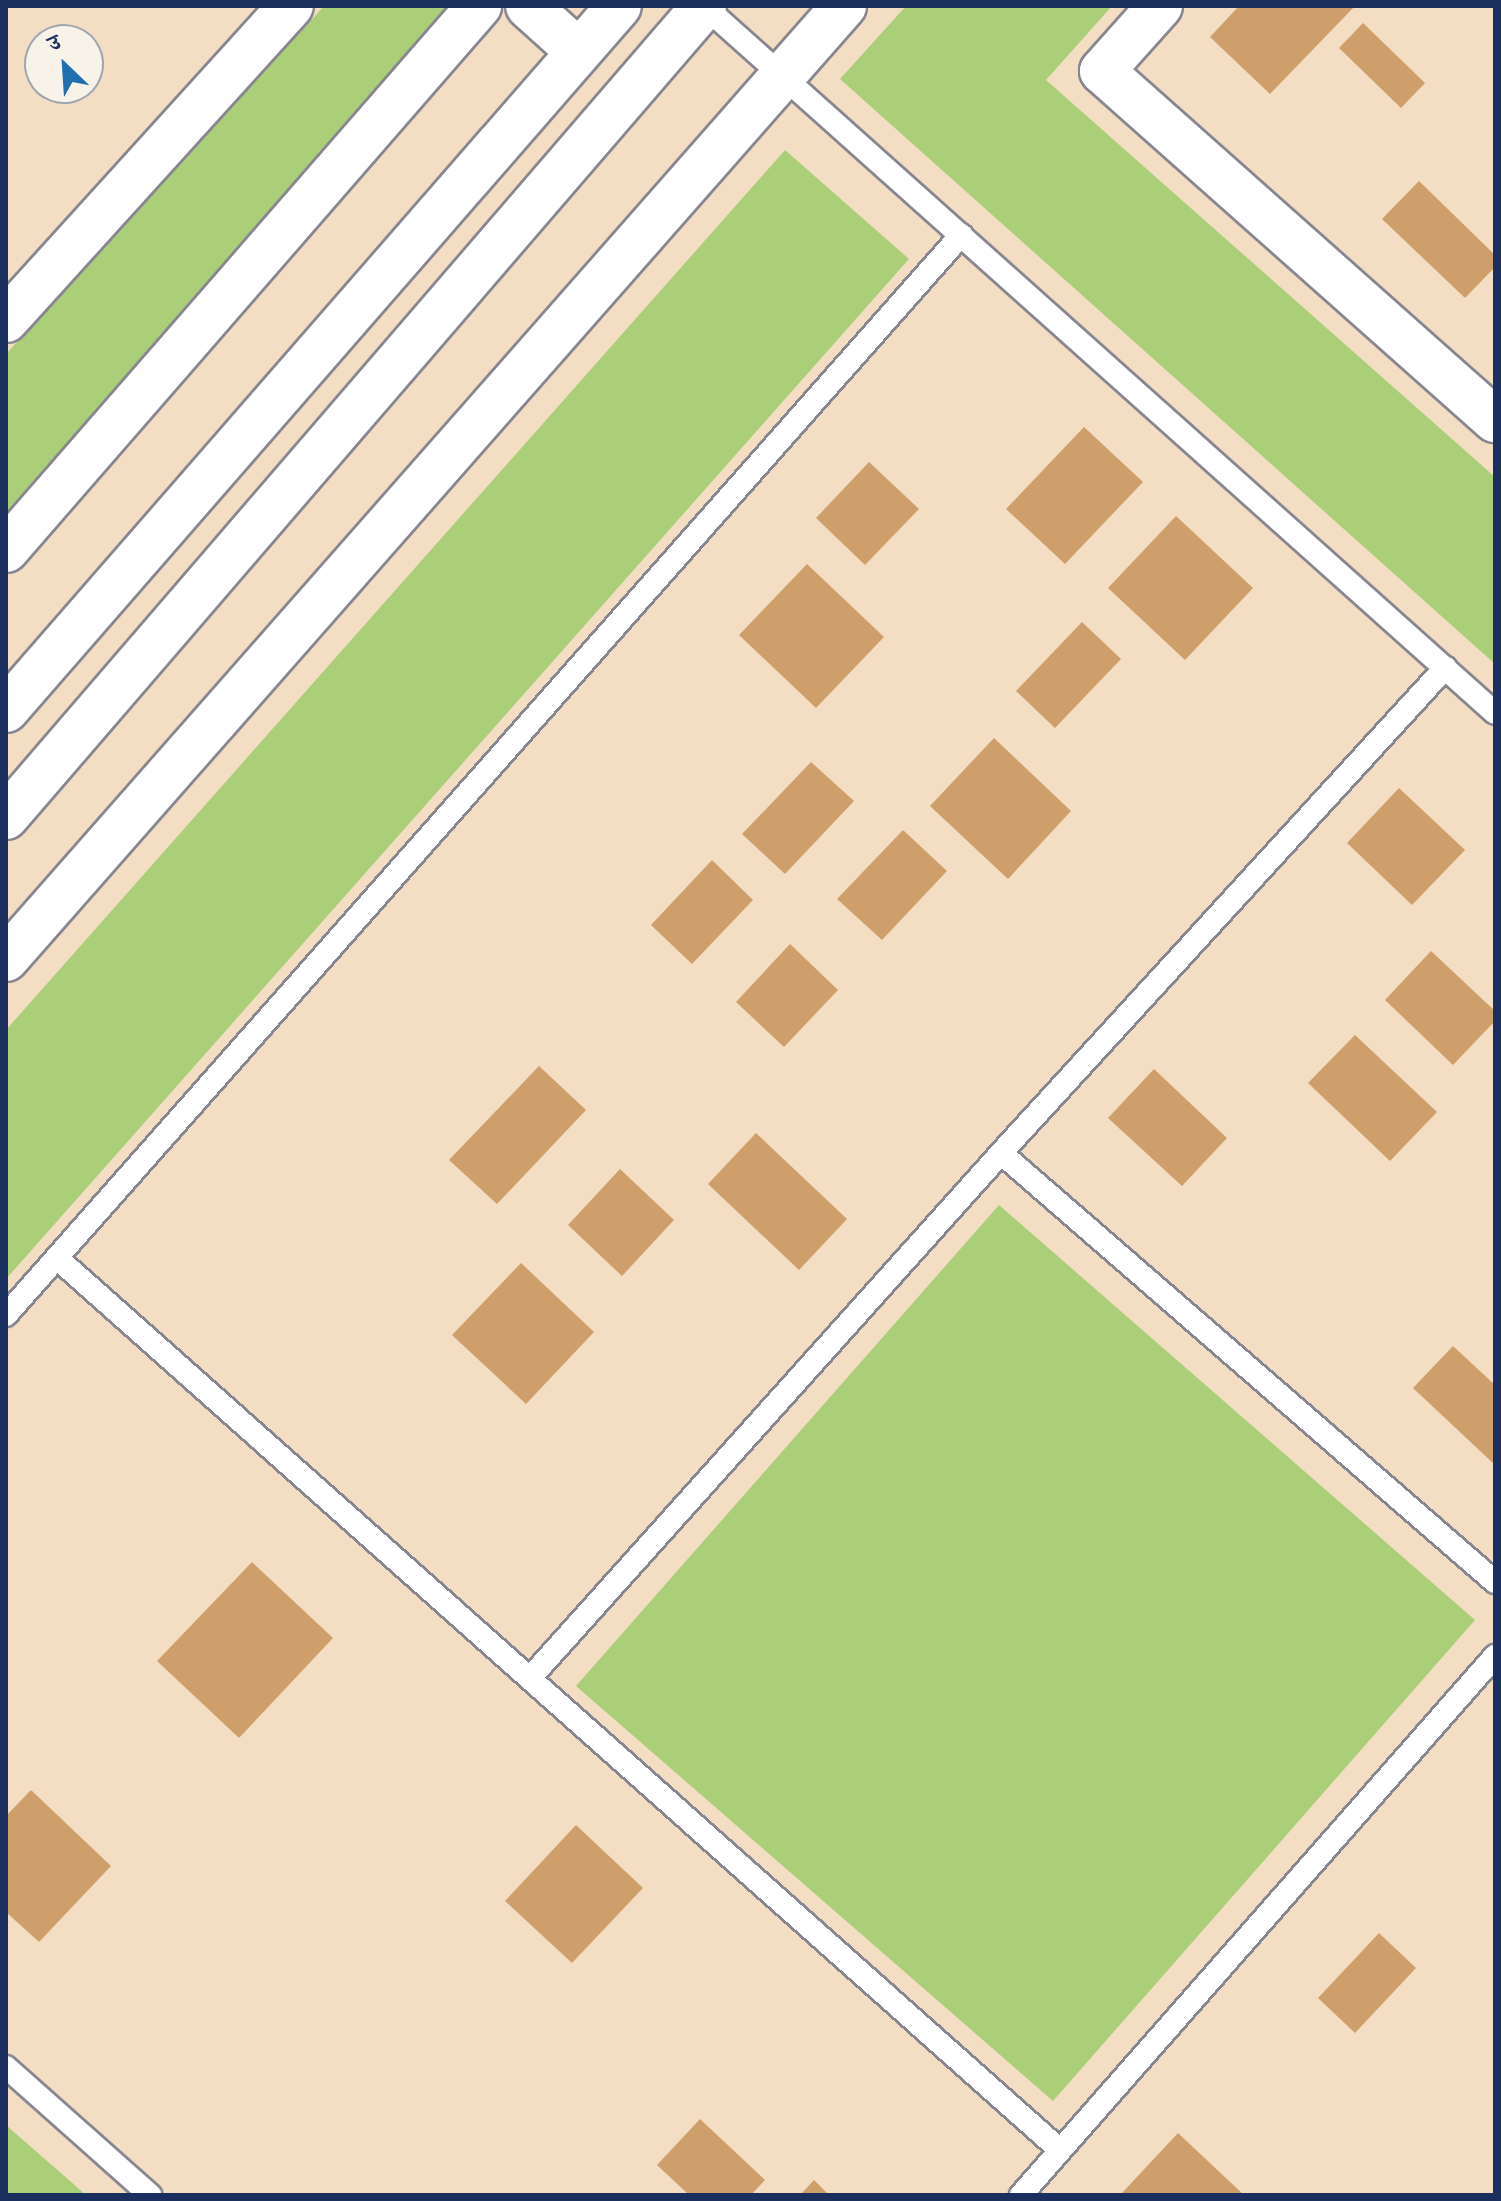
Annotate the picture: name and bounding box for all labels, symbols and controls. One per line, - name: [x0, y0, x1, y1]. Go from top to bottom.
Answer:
- north arrow: [24, 24, 104, 104]
- text: उ: [44, 29, 65, 58]

